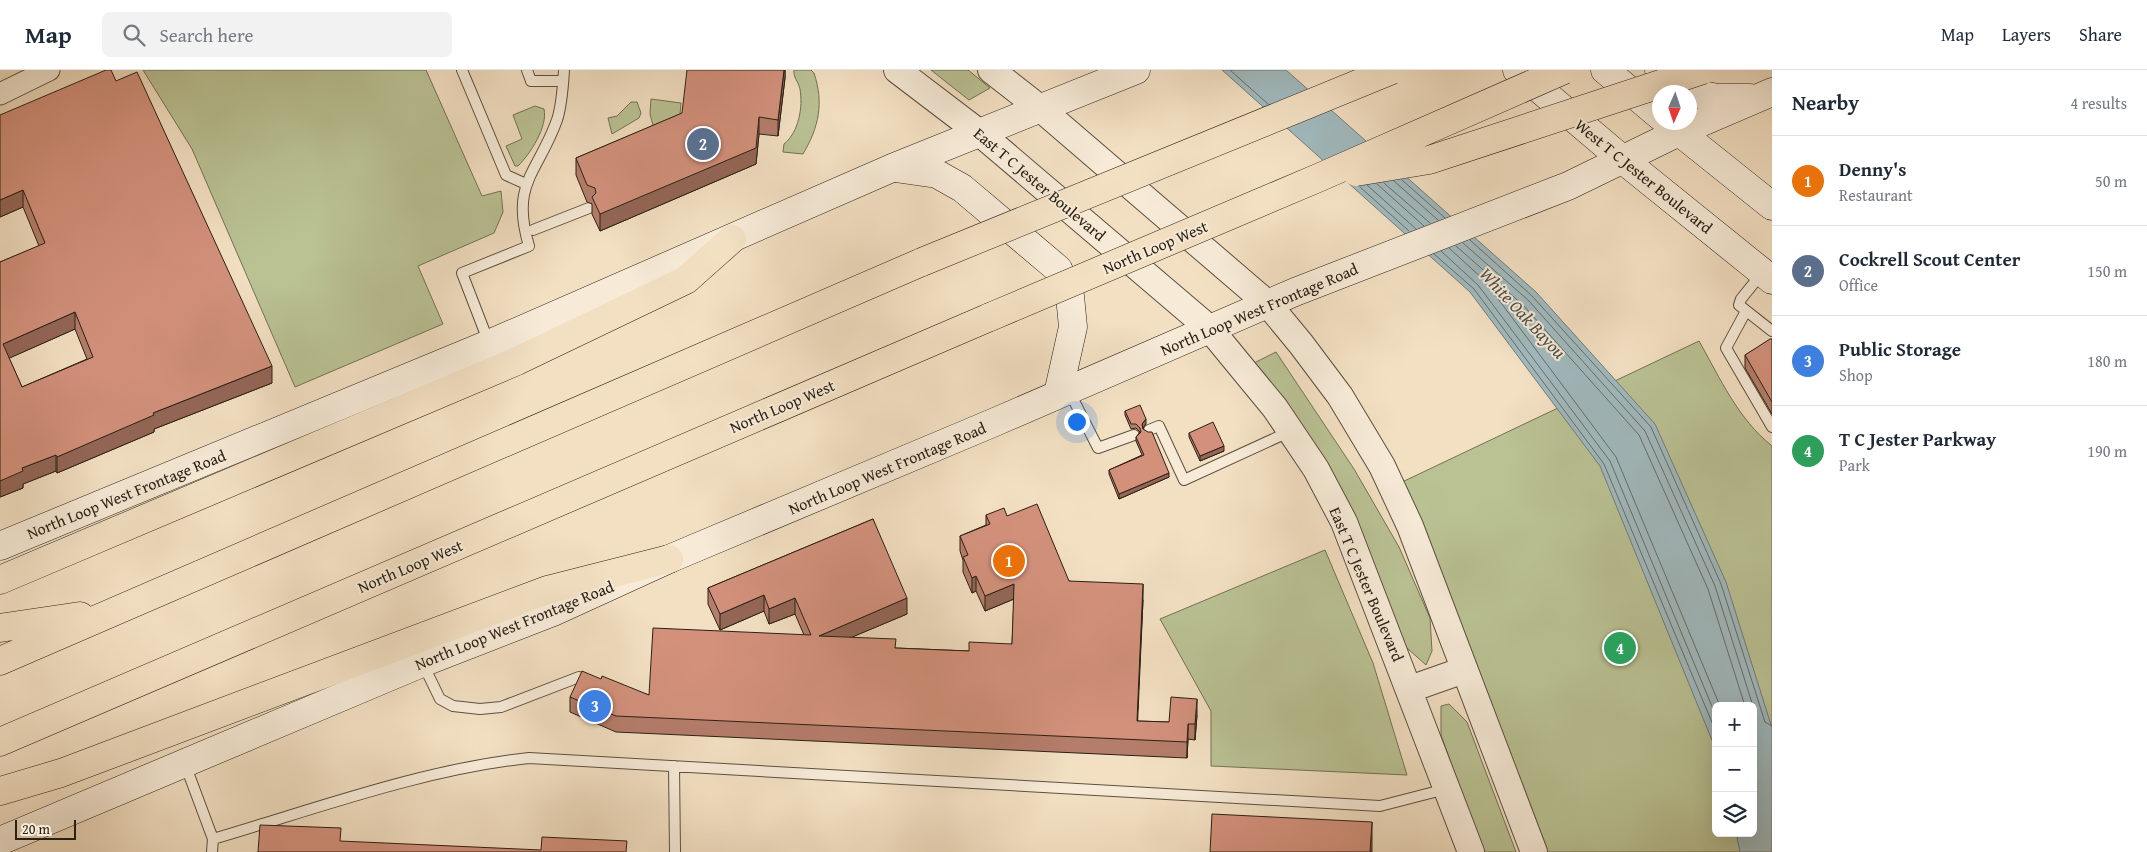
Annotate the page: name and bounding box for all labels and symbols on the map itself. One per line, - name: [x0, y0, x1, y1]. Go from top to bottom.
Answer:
- north arrow: [1652, 85, 1697, 130]
- street label: West T C Jester Boulevard: [1570, 113, 1718, 239]
- street label: East T C Jester Boulevard: [969, 121, 1112, 247]
- pin: 2: [687, 125, 719, 163]
- street label: North Loop West: [1099, 214, 1212, 280]
- street label: North Loop West Frontage Road: [1156, 256, 1362, 362]
- water label: White Oak Bayou: [1473, 261, 1573, 365]
- street label: North Loop West: [726, 373, 839, 439]
- your location: [1064, 409, 1090, 435]
- street label: North Loop West Frontage Road: [784, 415, 990, 521]
- street label: North Loop West Frontage Road: [23, 443, 230, 545]
- street label: East T C Jester Boulevard: [1323, 503, 1411, 666]
- street label: North Loop West: [354, 533, 467, 599]
- pin: 1: [993, 542, 1025, 580]
- street label: North Loop West Frontage Road: [411, 574, 618, 676]
- pin: 4: [1604, 629, 1636, 667]
- pin: 3: [579, 687, 611, 725]
- scale bar: [15, 817, 76, 840]

